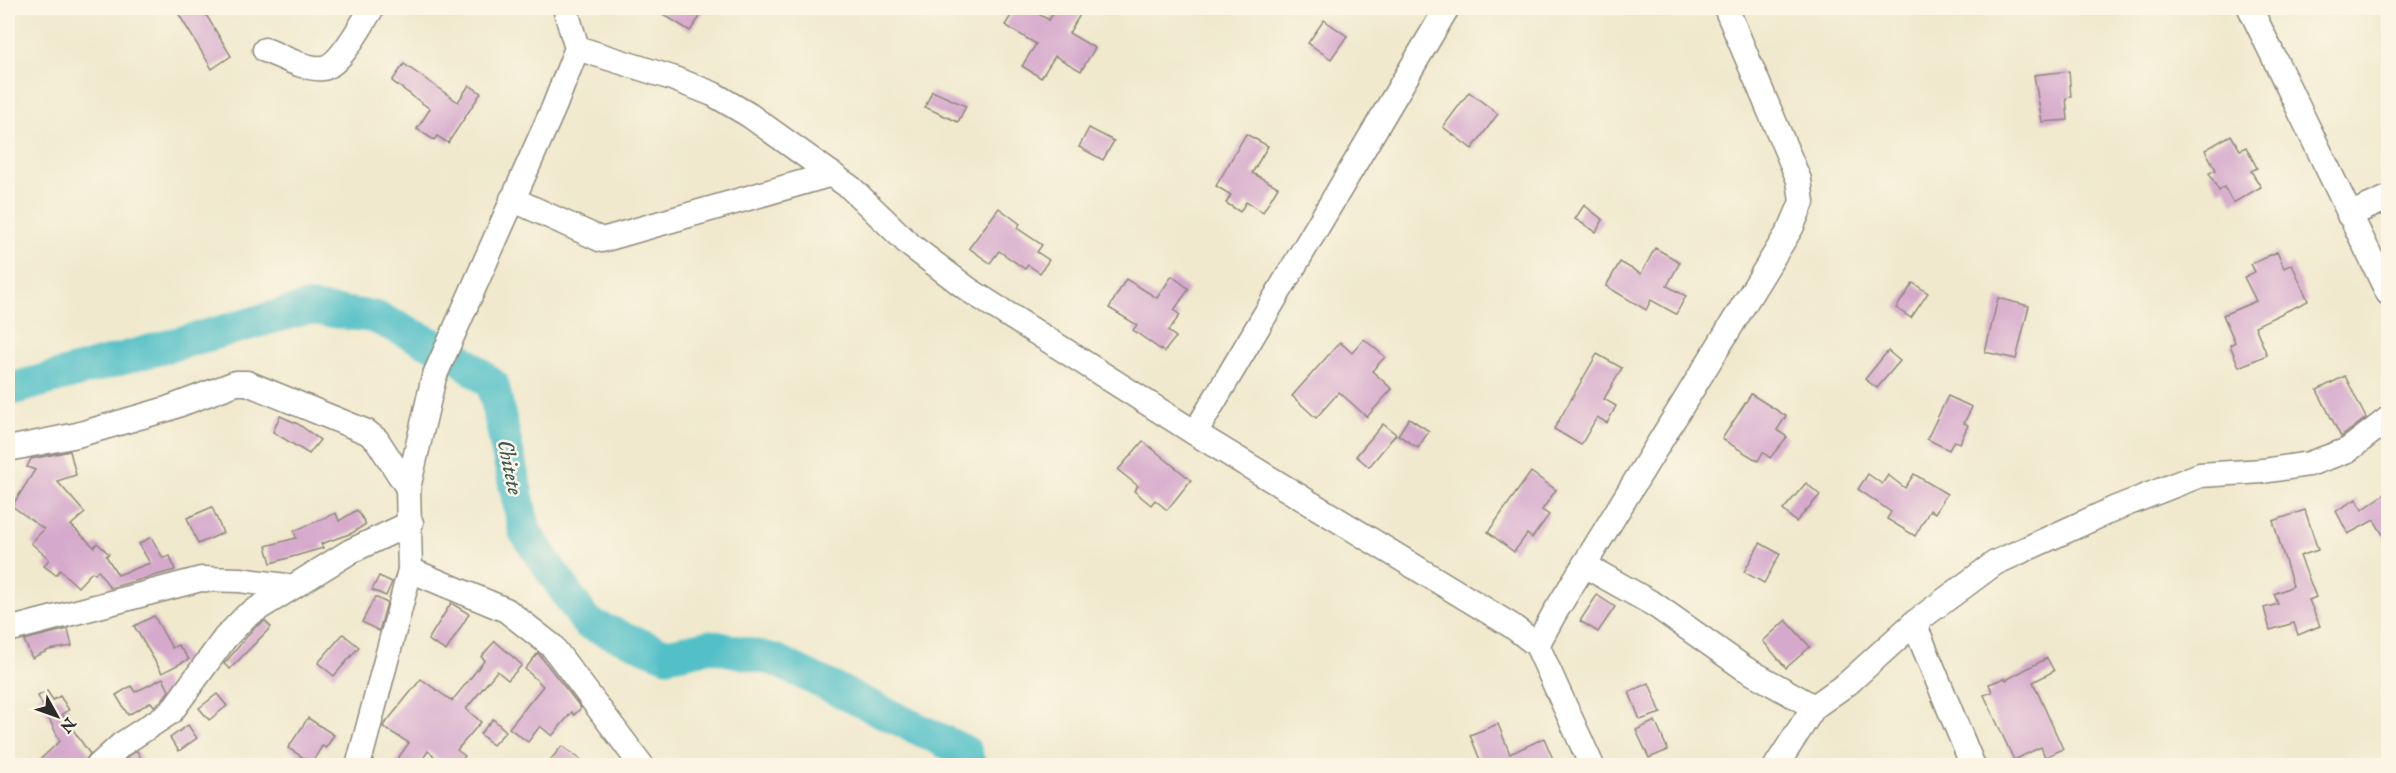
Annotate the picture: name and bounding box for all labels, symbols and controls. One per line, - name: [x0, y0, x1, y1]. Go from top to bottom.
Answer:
- water label: Chitete: [490, 437, 529, 498]
- north arrow: [27, 686, 87, 746]
- text: N: [55, 712, 80, 736]

